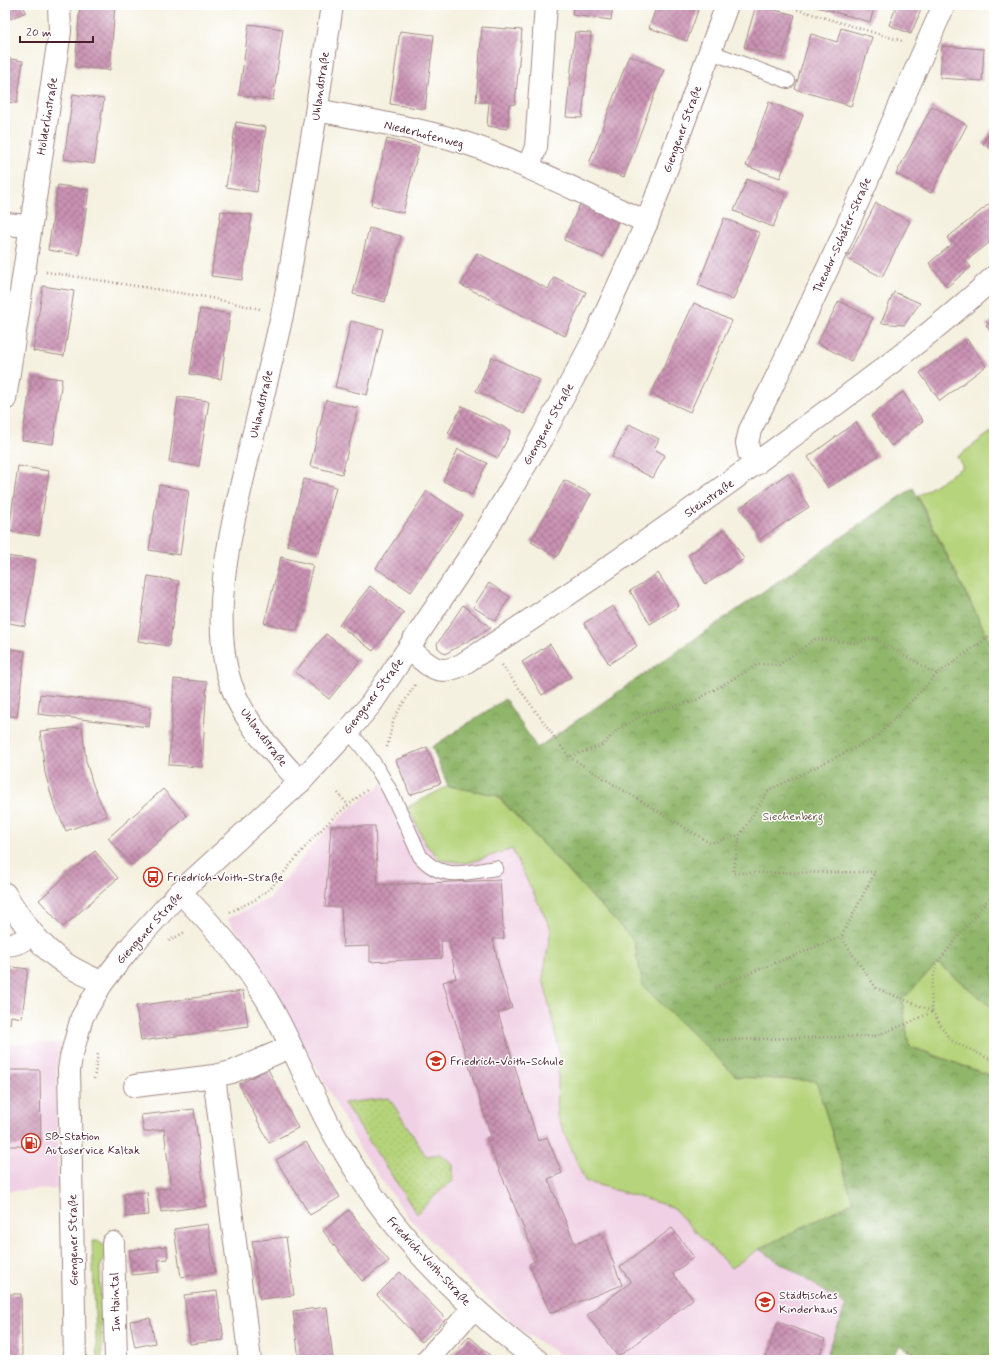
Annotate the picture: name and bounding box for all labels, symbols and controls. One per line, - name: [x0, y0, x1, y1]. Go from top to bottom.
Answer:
- scale bar: [20, 18, 93, 44]
- text: 20 m: [26, 25, 52, 41]
- street label: Uhlandstraße: [308, 51, 334, 122]
- street label: Hölderlinstraße: [34, 76, 62, 156]
- street label: Giengener Straße: [660, 83, 706, 175]
- street label: Niederhofenweg: [382, 117, 465, 153]
- street label: Theodor-Schäfer-Straße: [810, 175, 876, 296]
- street label: Uhlandstraße: [246, 369, 278, 440]
- street label: Giengener Straße: [520, 380, 578, 469]
- street label: Steinstraße: [681, 476, 738, 522]
- street label: Giengener Straße: [340, 655, 408, 738]
- street label: Uhlandstraße: [236, 705, 291, 770]
- park label: Siechenberg: [763, 809, 824, 826]
- bus stop icon: Friedrich-Voith-Straße: [142, 866, 164, 888]
- place label: Friedrich-Voith-Straße: [167, 870, 284, 886]
- street label: Giengener Straße: [113, 889, 186, 968]
- school or university icon: Friedrich-Voith-Schule: [425, 1050, 447, 1072]
- place label: Friedrich-Voith-Schule: [450, 1054, 564, 1070]
- place label: SB-Station Autoservice Kaltak: [45, 1129, 140, 1159]
- fuel station icon: SB-Station Autoservice Kaltak: [20, 1132, 42, 1154]
- street label: Giengener Straße: [65, 1194, 83, 1286]
- street label: Friedrich-Voith-Straße: [383, 1214, 474, 1310]
- street label: Im Haintal: [107, 1272, 125, 1332]
- place label: Städtisches Kinderhaus: [779, 1288, 839, 1318]
- school or university icon: Städtisches Kinderhaus: [754, 1291, 776, 1313]

